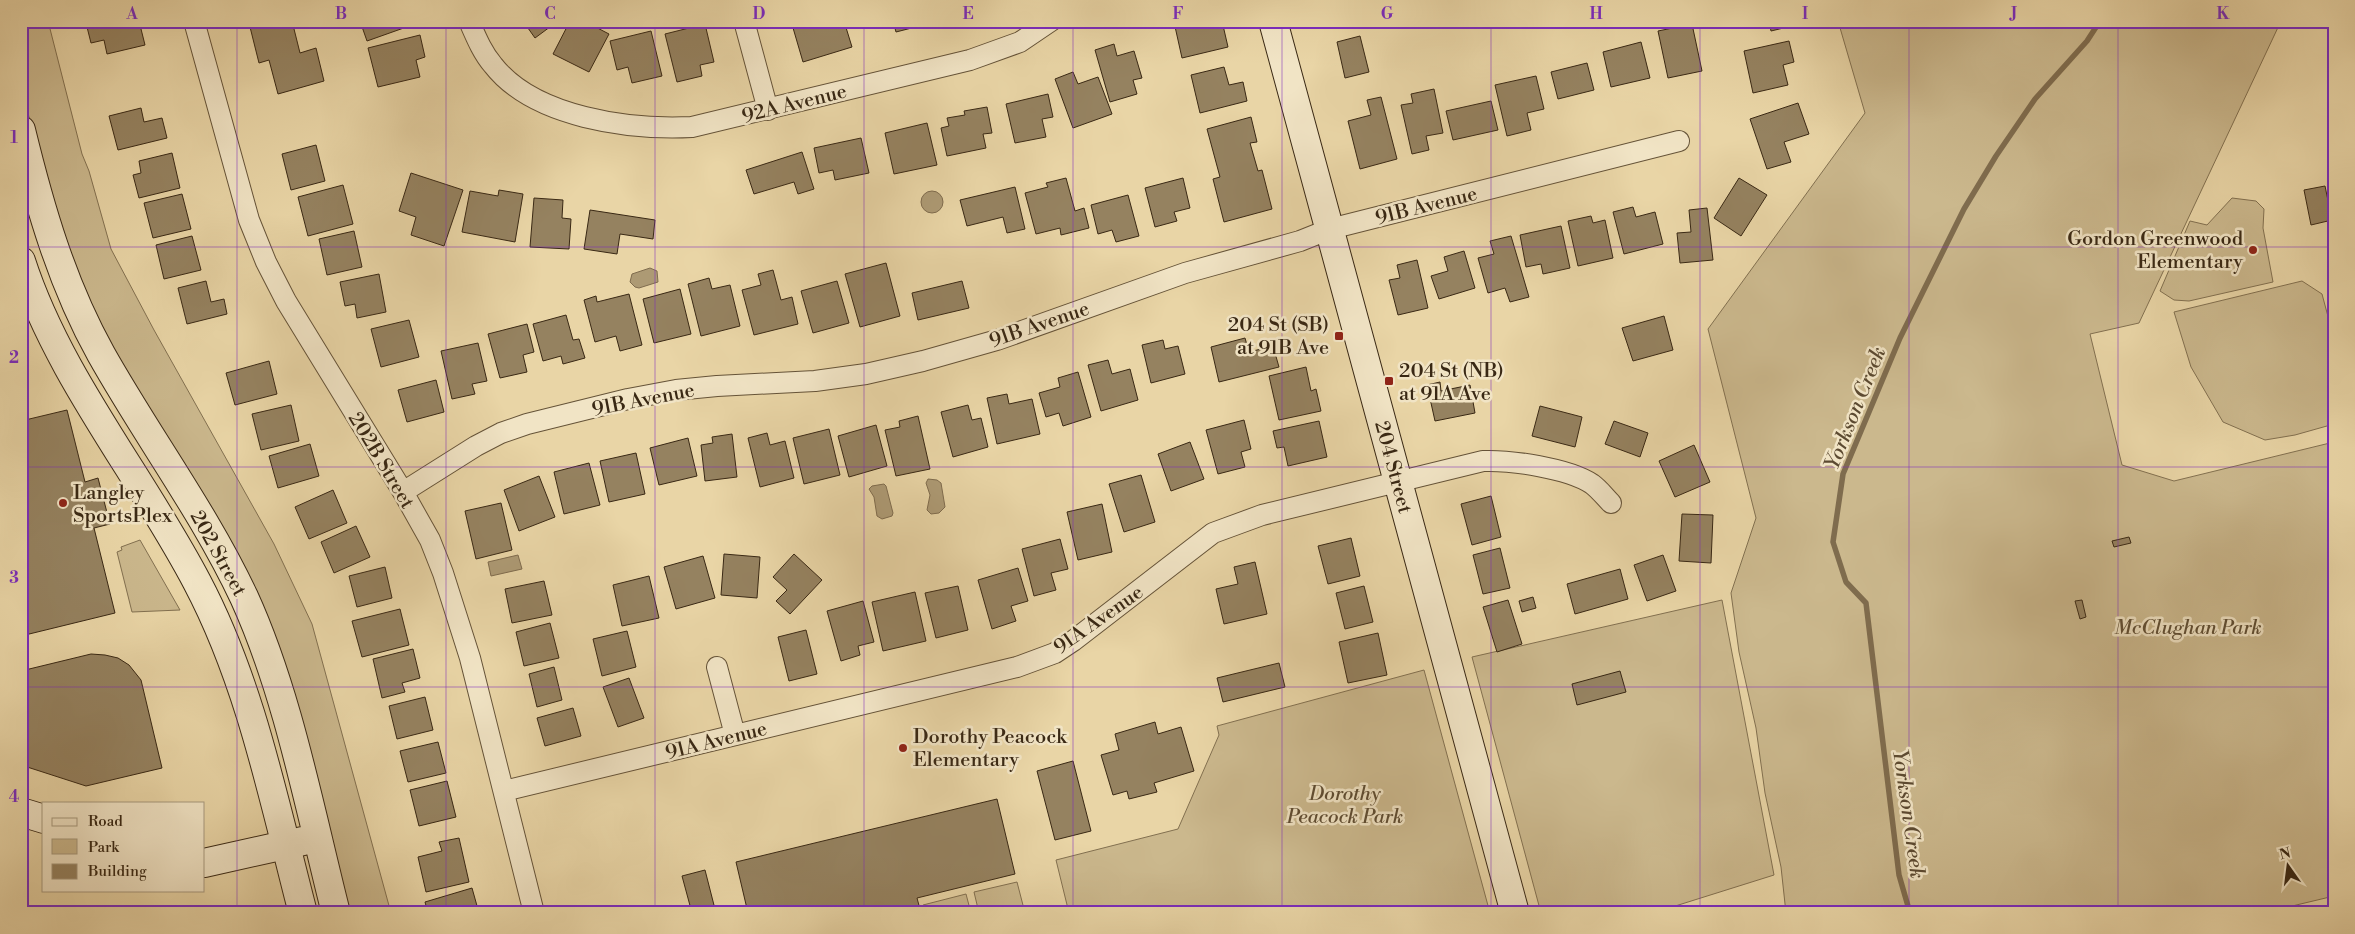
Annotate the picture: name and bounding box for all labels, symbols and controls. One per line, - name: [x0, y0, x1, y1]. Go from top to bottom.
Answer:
- text: A: [125, 4, 138, 24]
- text: B: [335, 4, 347, 24]
- text: C: [544, 4, 556, 24]
- text: D: [753, 4, 766, 24]
- text: E: [962, 4, 974, 24]
- text: F: [1172, 4, 1184, 24]
- text: G: [1381, 4, 1394, 24]
- text: H: [1589, 4, 1603, 24]
- text: I: [1802, 4, 1808, 24]
- text: J: [2009, 4, 2017, 24]
- text: K: [2217, 4, 2231, 24]
- street label: 92A Avenue: [739, 79, 849, 130]
- text: 1: [10, 128, 18, 148]
- street label: 91B Avenue: [1373, 182, 1480, 231]
- place label: Gordon Greenwood Elementary: [2067, 227, 2244, 275]
- marker: Gordon Greenwood Elementary: [2247, 244, 2259, 256]
- street label: 91B Avenue: [986, 297, 1093, 354]
- place label: 204 St (SB) at 91B Ave: [1228, 313, 1329, 361]
- marker: 204 St (SB) at 91B Ave: [1333, 330, 1345, 342]
- water label: Yorkson Creek: [1819, 343, 1892, 474]
- text: 2: [9, 348, 19, 368]
- place label: 204 St (NB) at 91A Ave: [1399, 359, 1504, 407]
- marker: 204 St (NB) at 91A Ave: [1383, 375, 1395, 387]
- street label: 91B Avenue: [590, 378, 697, 423]
- street label: 202B Street: [342, 408, 419, 514]
- street label: 204 Street: [1368, 418, 1417, 517]
- place label: Langley SportsPlex: [73, 481, 173, 529]
- marker: Langley SportsPlex: [57, 497, 69, 509]
- street label: 202 Street: [184, 506, 251, 601]
- text: 3: [9, 568, 19, 588]
- street label: 91A Avenue: [1049, 580, 1149, 660]
- park label: McClughan Park: [2114, 616, 2262, 641]
- street label: 91A Avenue: [663, 717, 770, 766]
- place label: Dorothy Peacock Elementary: [913, 725, 1068, 773]
- marker: Dorothy Peacock Elementary: [897, 742, 909, 754]
- water label: Yorkson Creek: [1886, 748, 1930, 880]
- park label: Dorothy Peacock Park: [1286, 782, 1403, 830]
- text: 4: [9, 787, 20, 807]
- legend: [42, 802, 205, 892]
- text: Road: [88, 812, 123, 831]
- text: Park: [88, 838, 120, 857]
- north arrow: [2262, 842, 2312, 892]
- text: N: [2278, 844, 2293, 864]
- text: Building: [87, 862, 147, 881]

